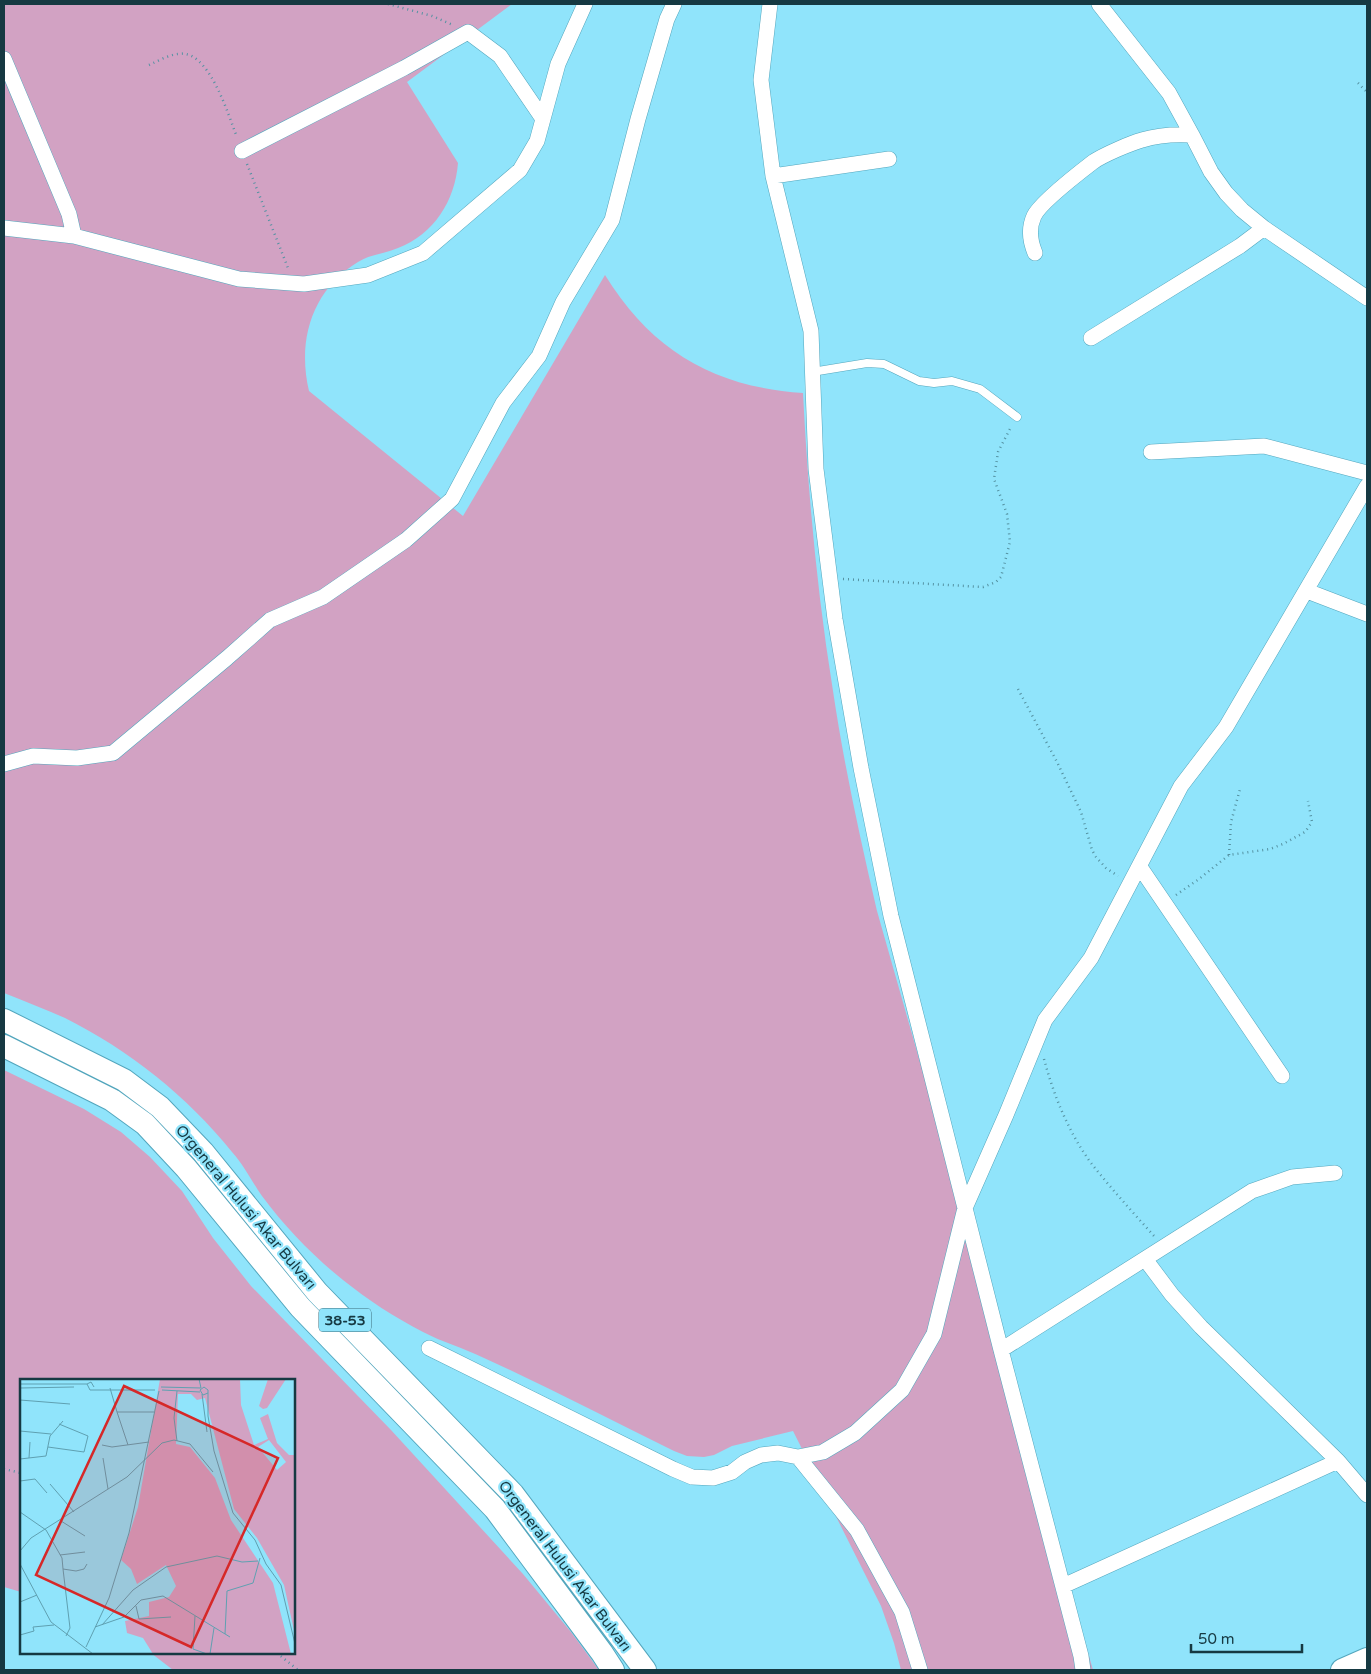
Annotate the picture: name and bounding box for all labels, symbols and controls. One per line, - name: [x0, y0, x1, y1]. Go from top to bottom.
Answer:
- street label: Orgeneral Hulusi Akar Bulvarı: [172, 1121, 320, 1293]
- road number: 38-53: [319, 1308, 371, 1332]
- inset map: [20, 1379, 295, 1654]
- street label: Orgeneral Hulusi Akar Bulvarı: [495, 1477, 635, 1655]
- scale bar: [1191, 1622, 1302, 1654]
- text: 50 m: [1198, 1630, 1235, 1648]

